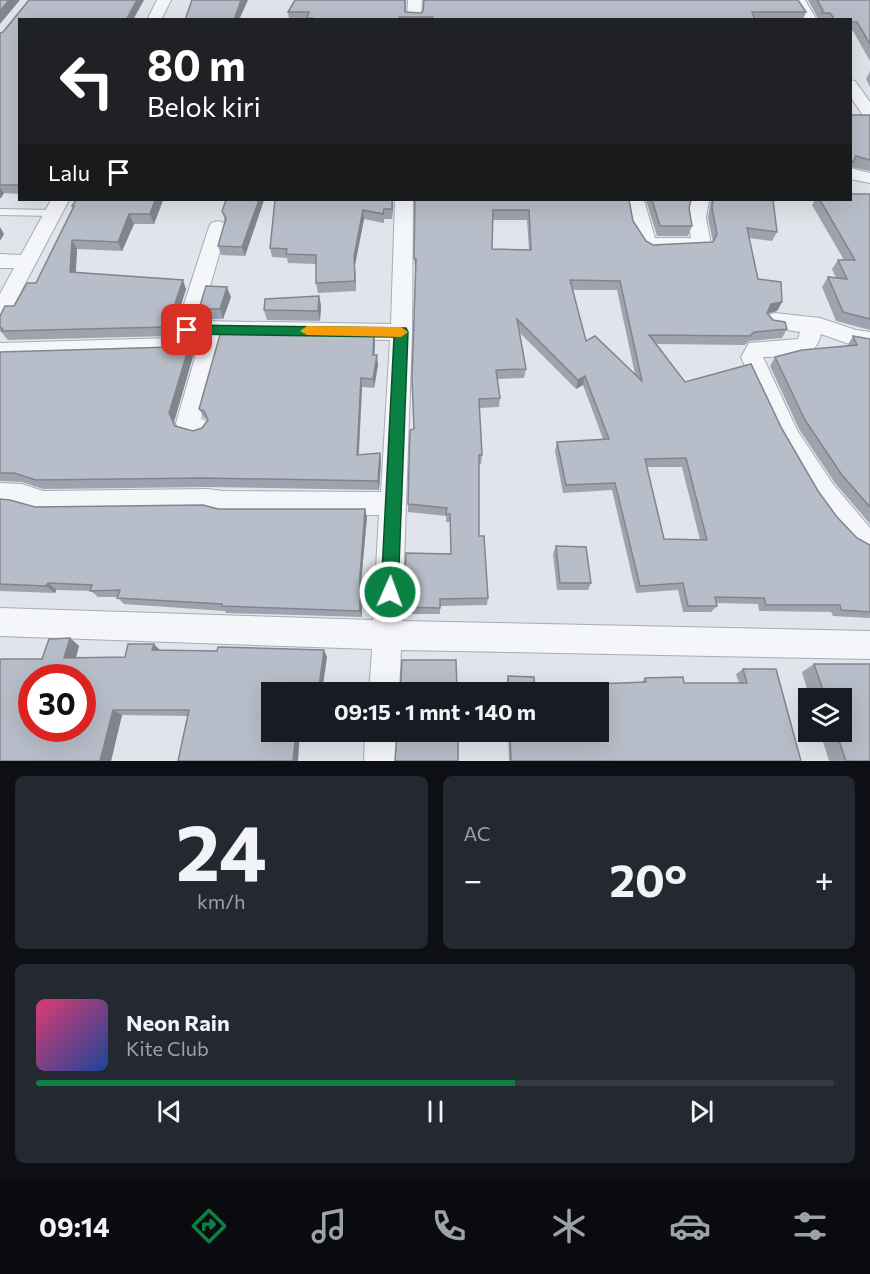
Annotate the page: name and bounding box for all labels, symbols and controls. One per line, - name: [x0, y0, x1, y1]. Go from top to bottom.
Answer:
- text: 80 m: [147, 38, 246, 90]
- icon: left: [48, 42, 126, 120]
- text: Belok kiri: [147, 90, 261, 123]
- icon: arrive: [102, 156, 135, 189]
- text: Lalu: [48, 159, 90, 186]
- pin: [161, 304, 212, 355]
- icon: arrive: [170, 313, 203, 346]
- position arrow: [358, 560, 422, 624]
- speed limit sign: 30: [18, 664, 96, 742]
- map controls: [798, 688, 852, 742]
- button: layers: [798, 688, 852, 742]
- text: 09:15 · 1 mnt · 140 m: [334, 698, 536, 725]
- text: 24: [176, 802, 267, 897]
- text: AC: [464, 821, 490, 845]
- text: 20°: [610, 851, 687, 906]
- text: −: [464, 858, 482, 899]
- text: +: [815, 858, 834, 899]
- text: km/h: [197, 889, 246, 913]
- text: Neon Rain: [126, 1009, 230, 1036]
- text: Kite Club: [126, 1036, 209, 1060]
- icon: previous: [153, 1095, 186, 1128]
- icon: pause: [419, 1095, 452, 1128]
- icon: next: [685, 1095, 718, 1128]
- icon: directions: [188, 1205, 230, 1247]
- icon: music: [308, 1205, 350, 1247]
- icon: phone: [428, 1205, 470, 1247]
- icon: climate: [548, 1205, 590, 1247]
- icon: car: [669, 1205, 711, 1247]
- icon: filters: [789, 1205, 831, 1247]
- text: 09:14: [39, 1210, 110, 1243]

